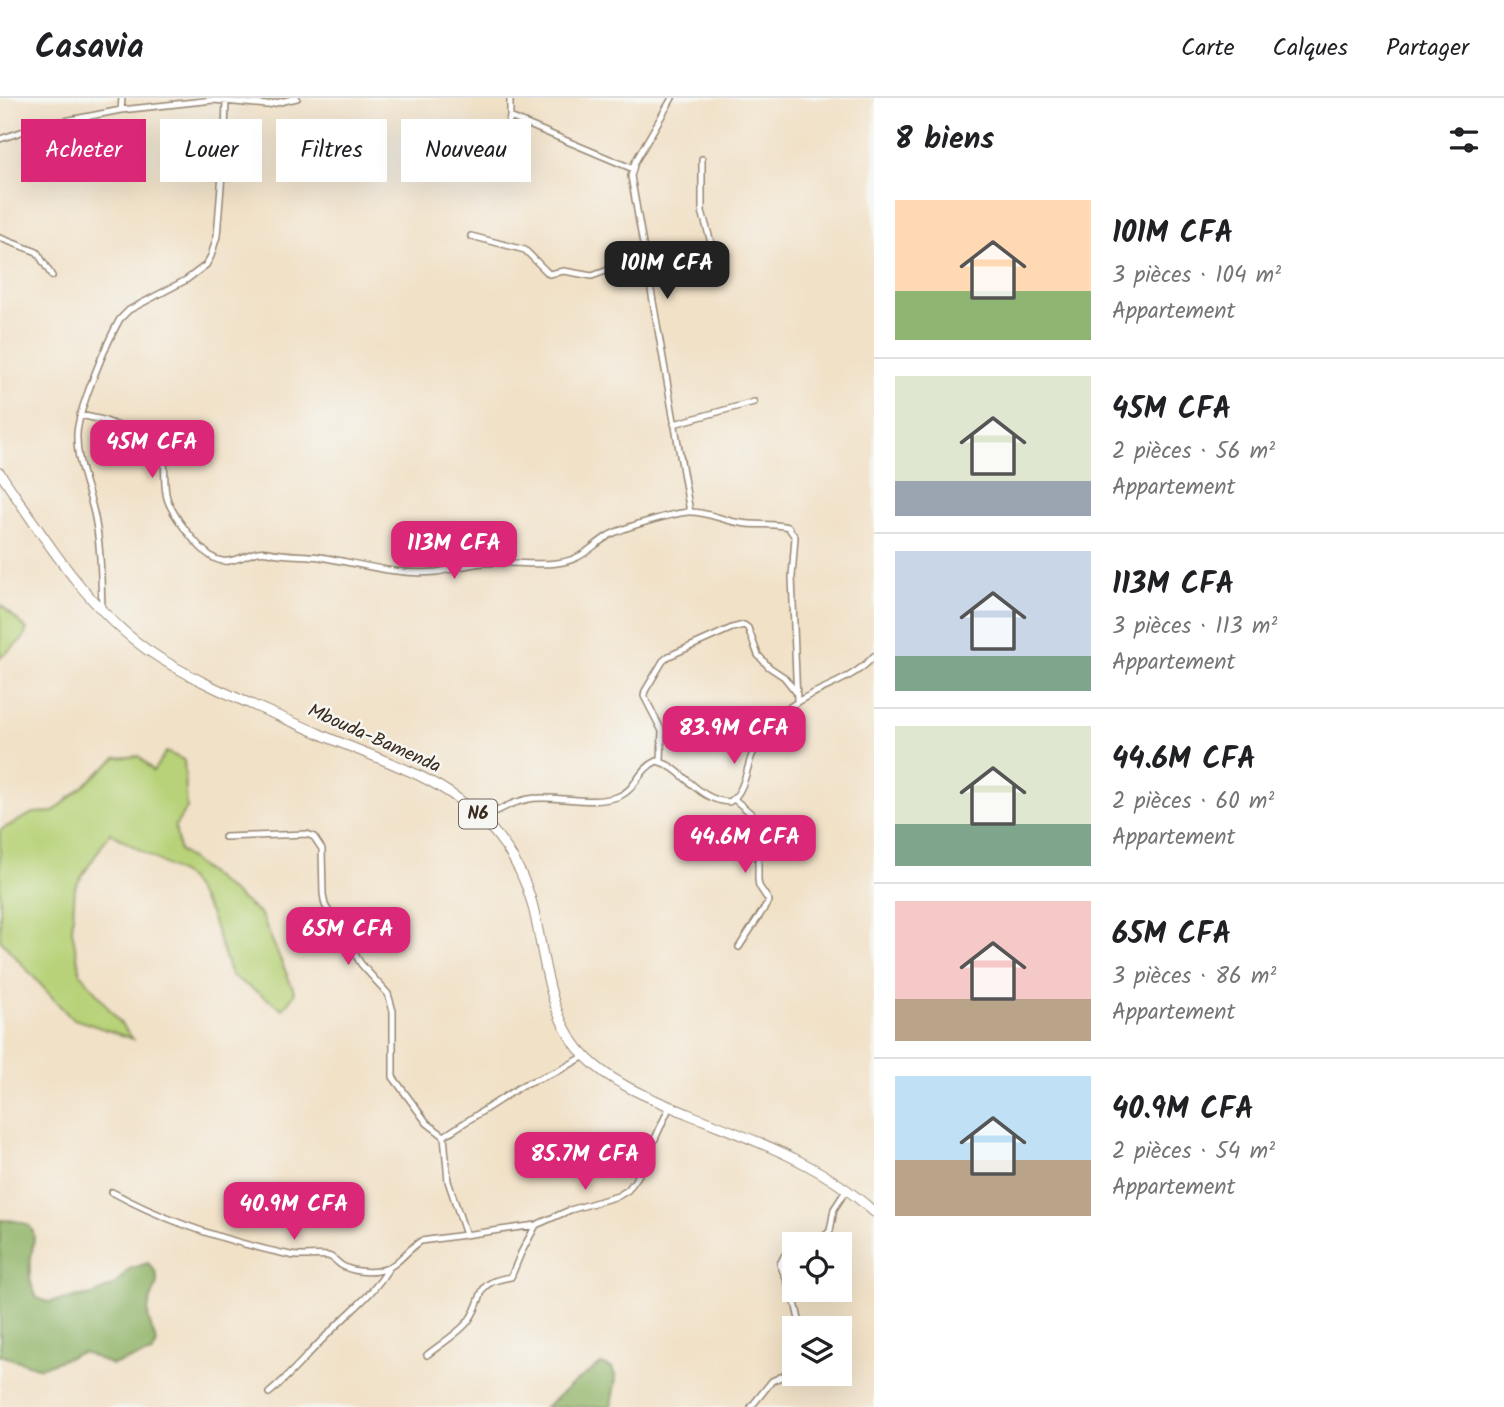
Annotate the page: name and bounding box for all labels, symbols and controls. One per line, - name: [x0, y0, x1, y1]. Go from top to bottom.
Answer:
- text: Casavia: [35, 22, 144, 75]
- text: Carte: [1181, 29, 1235, 68]
- text: Calques: [1273, 29, 1348, 68]
- text: Partager: [1386, 29, 1469, 68]
- text: 8 biens: [895, 116, 994, 164]
- chip: Acheter: [21, 119, 146, 182]
- chip: Louer: [160, 119, 262, 182]
- chip: Filtres: [276, 119, 387, 182]
- chip: Nouveau: [401, 119, 531, 182]
- icon: filters: [1445, 121, 1483, 159]
- text: 101M CFA: [1112, 210, 1233, 258]
- icon: home: [951, 228, 1035, 312]
- pin: 101M CFA: [595, 242, 739, 301]
- text: 101M CFA: [620, 246, 714, 282]
- text: 3 pièces · 104 m²: [1112, 258, 1281, 294]
- text: Appartement: [1112, 294, 1235, 330]
- text: 45M CFA: [1112, 386, 1231, 434]
- icon: home: [951, 404, 1035, 488]
- pin: 45M CFA: [87, 420, 217, 480]
- text: 45M CFA: [106, 425, 198, 461]
- text: 2 pièces · 56 m²: [1112, 434, 1275, 470]
- text: Appartement: [1112, 470, 1235, 506]
- pin: 113M CFA: [382, 522, 526, 581]
- text: 113M CFA: [407, 526, 501, 562]
- text: 113M CFA: [1112, 561, 1234, 609]
- icon: home: [951, 579, 1035, 663]
- text: 3 pièces · 113 m²: [1112, 609, 1277, 645]
- text: Appartement: [1112, 645, 1235, 681]
- street label: Mbouda-Bamenda: [303, 696, 445, 782]
- pin: 83.9M CFA: [654, 706, 814, 766]
- text: 83.9M CFA: [679, 711, 789, 747]
- text: 44.6M CFA: [1112, 736, 1256, 784]
- icon: home: [951, 754, 1035, 838]
- text: 2 pièces · 60 m²: [1112, 784, 1274, 820]
- road number: N6: [459, 800, 497, 828]
- pin: 44.6M CFA: [665, 816, 825, 875]
- text: 44.6M CFA: [690, 820, 800, 856]
- text: Appartement: [1112, 820, 1235, 856]
- pin: 65M CFA: [283, 908, 413, 967]
- text: 65M CFA: [1112, 911, 1231, 959]
- text: 65M CFA: [302, 912, 394, 948]
- icon: home: [951, 929, 1035, 1013]
- text: 3 pièces · 86 m²: [1112, 959, 1276, 995]
- text: Appartement: [1112, 995, 1235, 1031]
- text: 40.9M CFA: [1112, 1086, 1254, 1134]
- icon: home: [951, 1104, 1035, 1188]
- pin: 85.7M CFA: [505, 1132, 665, 1192]
- text: 2 pièces · 54 m²: [1112, 1134, 1275, 1170]
- text: 85.7M CFA: [531, 1137, 639, 1173]
- text: Appartement: [1112, 1170, 1235, 1206]
- pin: 40.9M CFA: [214, 1182, 374, 1242]
- text: 40.9M CFA: [240, 1187, 348, 1223]
- map controls: [782, 1232, 852, 1386]
- button: locate: [782, 1232, 852, 1302]
- button: layers: [782, 1316, 852, 1386]

